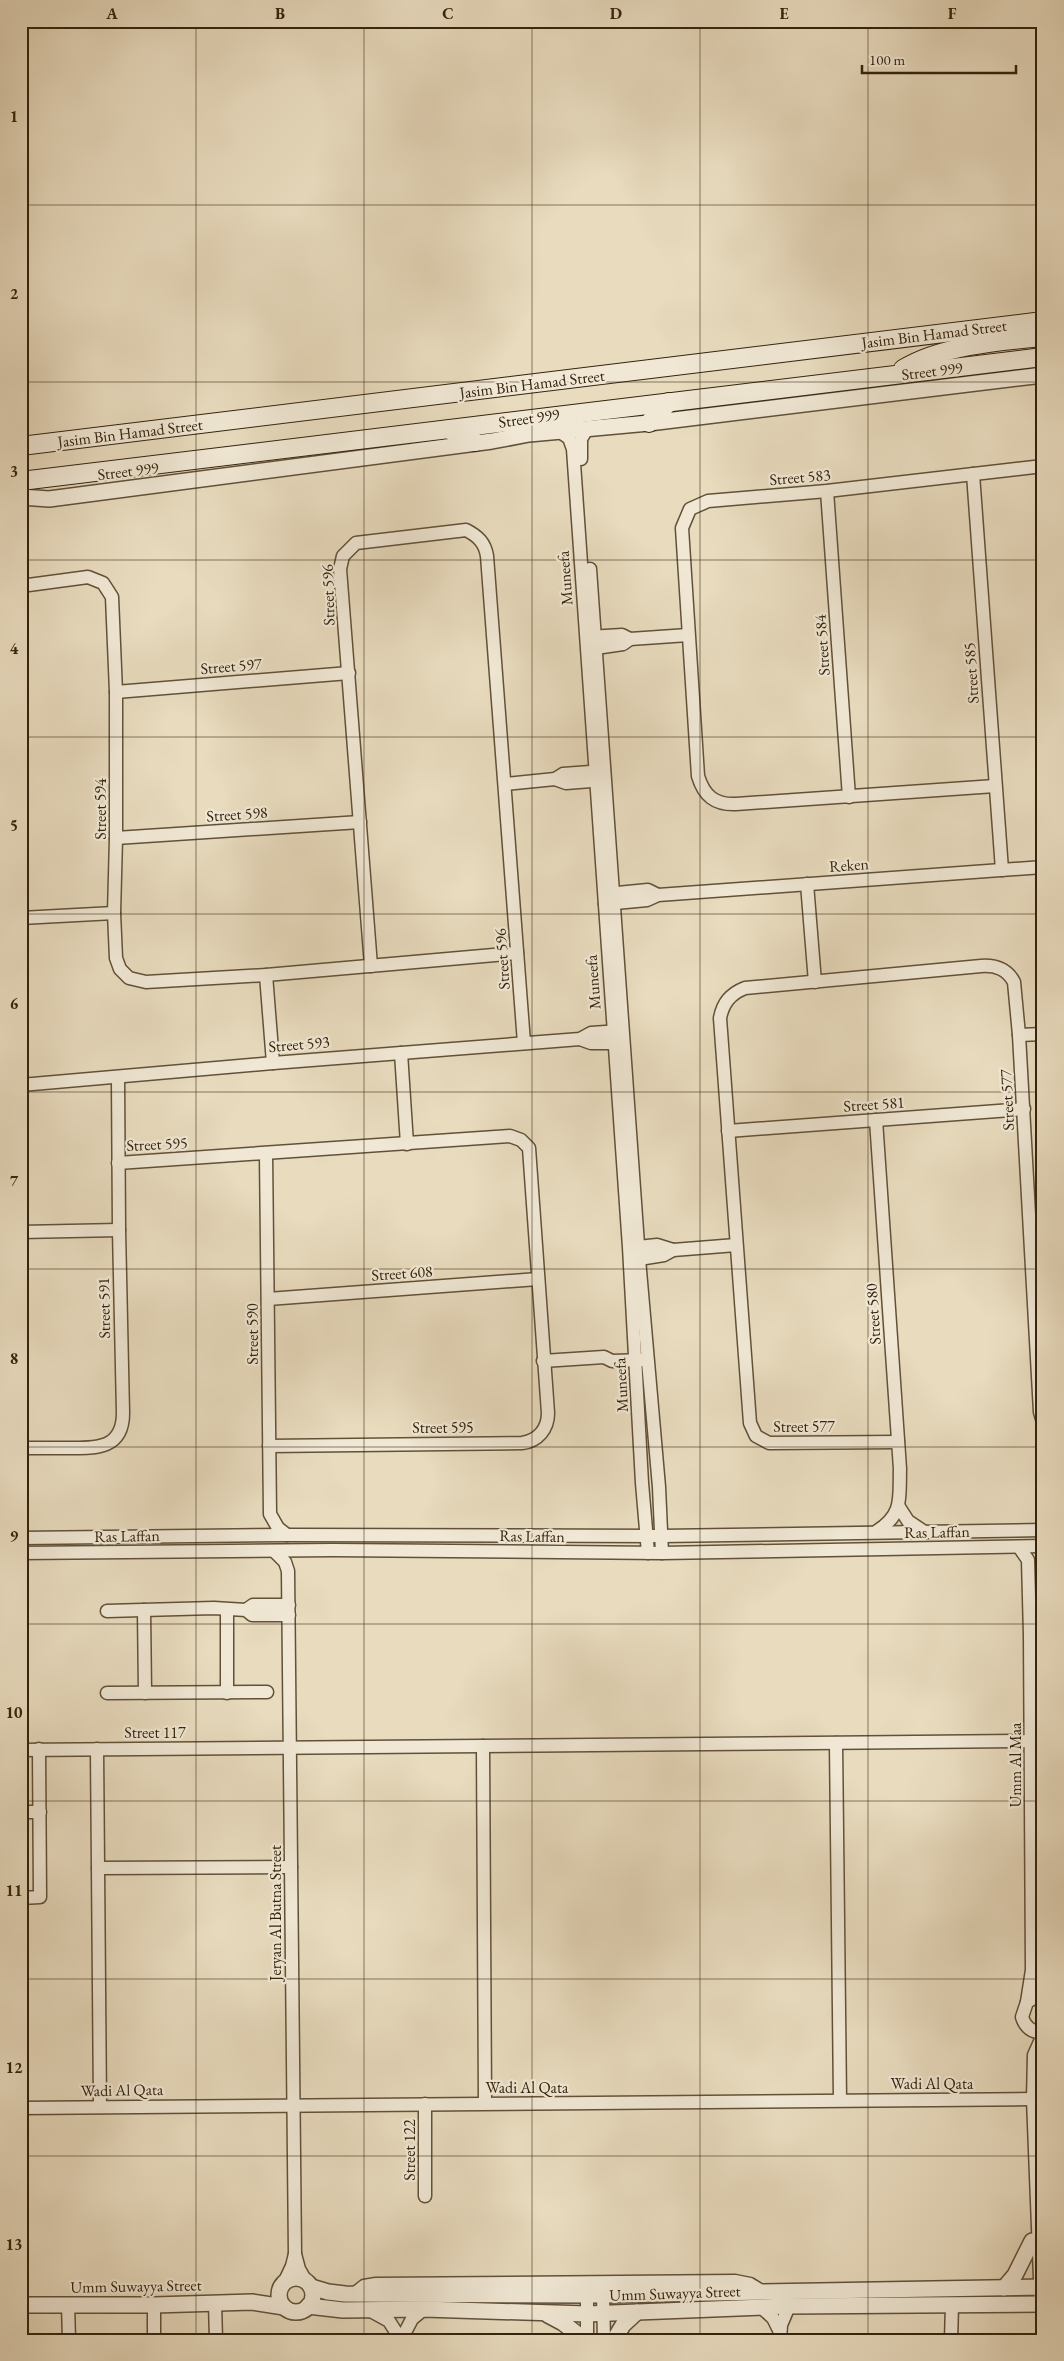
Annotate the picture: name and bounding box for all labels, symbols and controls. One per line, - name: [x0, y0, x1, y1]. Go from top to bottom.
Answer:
- text: A: [105, 3, 118, 24]
- text: B: [275, 3, 285, 24]
- text: C: [442, 3, 454, 24]
- text: D: [610, 3, 622, 24]
- text: E: [779, 3, 789, 24]
- text: F: [948, 3, 957, 24]
- scale bar: [862, 42, 1015, 74]
- text: 100 m: [869, 50, 906, 69]
- text: 1: [10, 106, 18, 127]
- text: 2: [10, 283, 19, 304]
- street label: Jasim Bin Hamad Street: [858, 315, 1008, 354]
- street label: Street 999: [900, 357, 964, 385]
- street label: Jasim Bin Hamad Street: [456, 365, 606, 404]
- street label: Street 999: [497, 403, 561, 433]
- street label: Jasim Bin Hamad Street: [54, 414, 204, 453]
- street label: Street 999: [96, 457, 160, 485]
- text: 3: [10, 461, 18, 482]
- street label: Street 583: [768, 464, 832, 490]
- street label: Muneefa: [553, 549, 577, 606]
- street label: Street 596: [316, 564, 340, 626]
- street label: Street 584: [809, 613, 835, 676]
- text: 4: [10, 638, 19, 659]
- street label: Street 585: [958, 642, 984, 704]
- street label: Street 597: [199, 653, 263, 679]
- street label: Street 594: [90, 778, 111, 840]
- street label: Street 598: [206, 801, 269, 827]
- text: 5: [10, 815, 18, 836]
- street label: Reken: [828, 853, 870, 877]
- street label: Street 596: [489, 927, 515, 990]
- street label: Muneefa: [581, 953, 605, 1010]
- text: 6: [10, 993, 19, 1014]
- street label: Street 593: [267, 1031, 331, 1057]
- street label: Street 577: [995, 1068, 1019, 1131]
- street label: Street 581: [843, 1091, 905, 1117]
- street label: Street 595: [126, 1132, 188, 1156]
- text: 7: [10, 1170, 19, 1191]
- street label: Street 608: [371, 1260, 434, 1286]
- street label: Street 591: [93, 1277, 115, 1339]
- street label: Street 580: [860, 1282, 886, 1345]
- street label: Street 590: [242, 1303, 263, 1365]
- text: 8: [10, 1348, 18, 1369]
- street label: Muneefa: [609, 1357, 633, 1413]
- street label: Street 577: [773, 1416, 835, 1437]
- street label: Street 595: [412, 1417, 474, 1438]
- street label: Ras Laffan: [904, 1521, 970, 1543]
- text: 9: [10, 1525, 19, 1546]
- street label: Ras Laffan: [94, 1525, 160, 1547]
- street label: Ras Laffan: [499, 1525, 565, 1547]
- text: 10: [6, 1702, 23, 1723]
- street label: Street 117: [124, 1722, 186, 1743]
- street label: Umm Al Maa: [1005, 1722, 1026, 1807]
- street label: Jeryan Al Butna Street: [265, 1845, 286, 1983]
- text: 11: [6, 1880, 22, 1901]
- text: 12: [6, 2057, 23, 2078]
- street label: Wadi Al Qata: [891, 2073, 974, 2094]
- street label: Wadi Al Qata: [486, 2077, 569, 2098]
- street label: Wadi Al Qata: [80, 2079, 164, 2101]
- street label: Street 122: [399, 2119, 420, 2181]
- text: 13: [6, 2234, 22, 2255]
- street label: Umm Suwayya Street: [70, 2274, 202, 2298]
- street label: Umm Suwayya Street: [609, 2280, 741, 2306]

